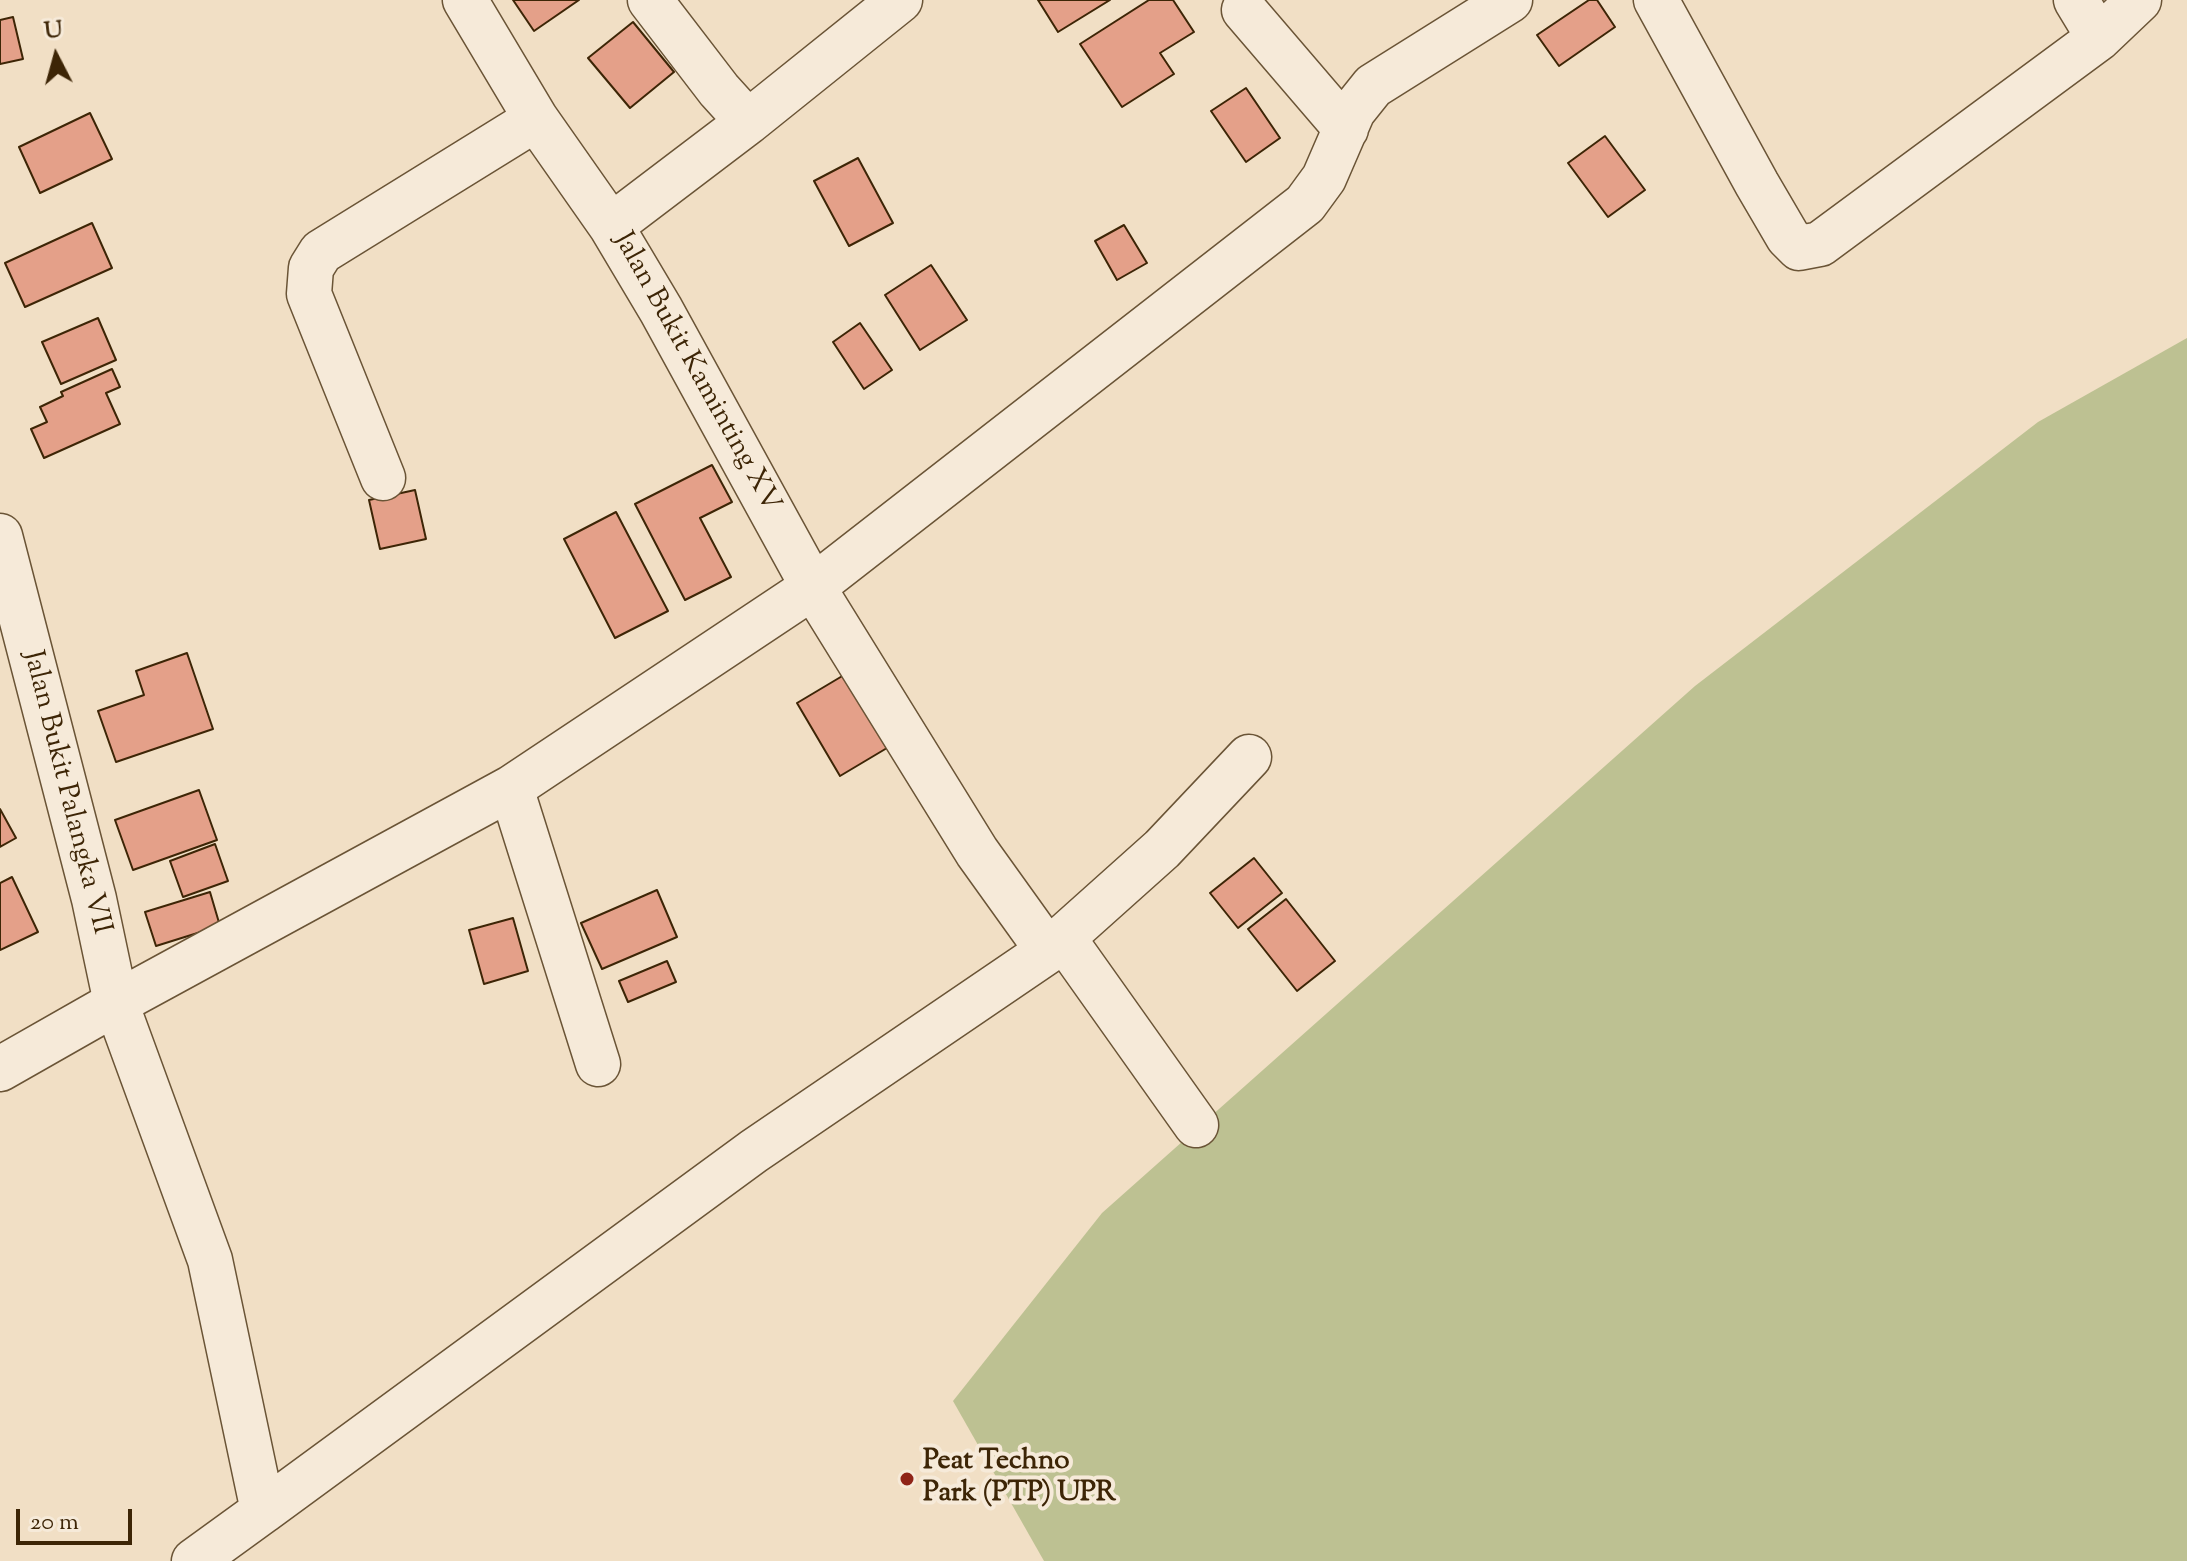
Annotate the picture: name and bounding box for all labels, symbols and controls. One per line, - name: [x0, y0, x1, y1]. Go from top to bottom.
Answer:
- text: U: [43, 15, 64, 49]
- north arrow: [16, 16, 96, 96]
- street label: Jalan Bukit Kaminting XV: [604, 227, 786, 519]
- street label: Jalan Bukit Palangka VII: [14, 648, 116, 938]
- place label: Peat Techno Park (PTP) UPR: [923, 1446, 1116, 1512]
- marker: Peat Techno Park (PTP) UPR: [898, 1470, 916, 1488]
- scale bar: [20, 1493, 136, 1543]
- text: 20 m: [30, 1506, 79, 1540]

